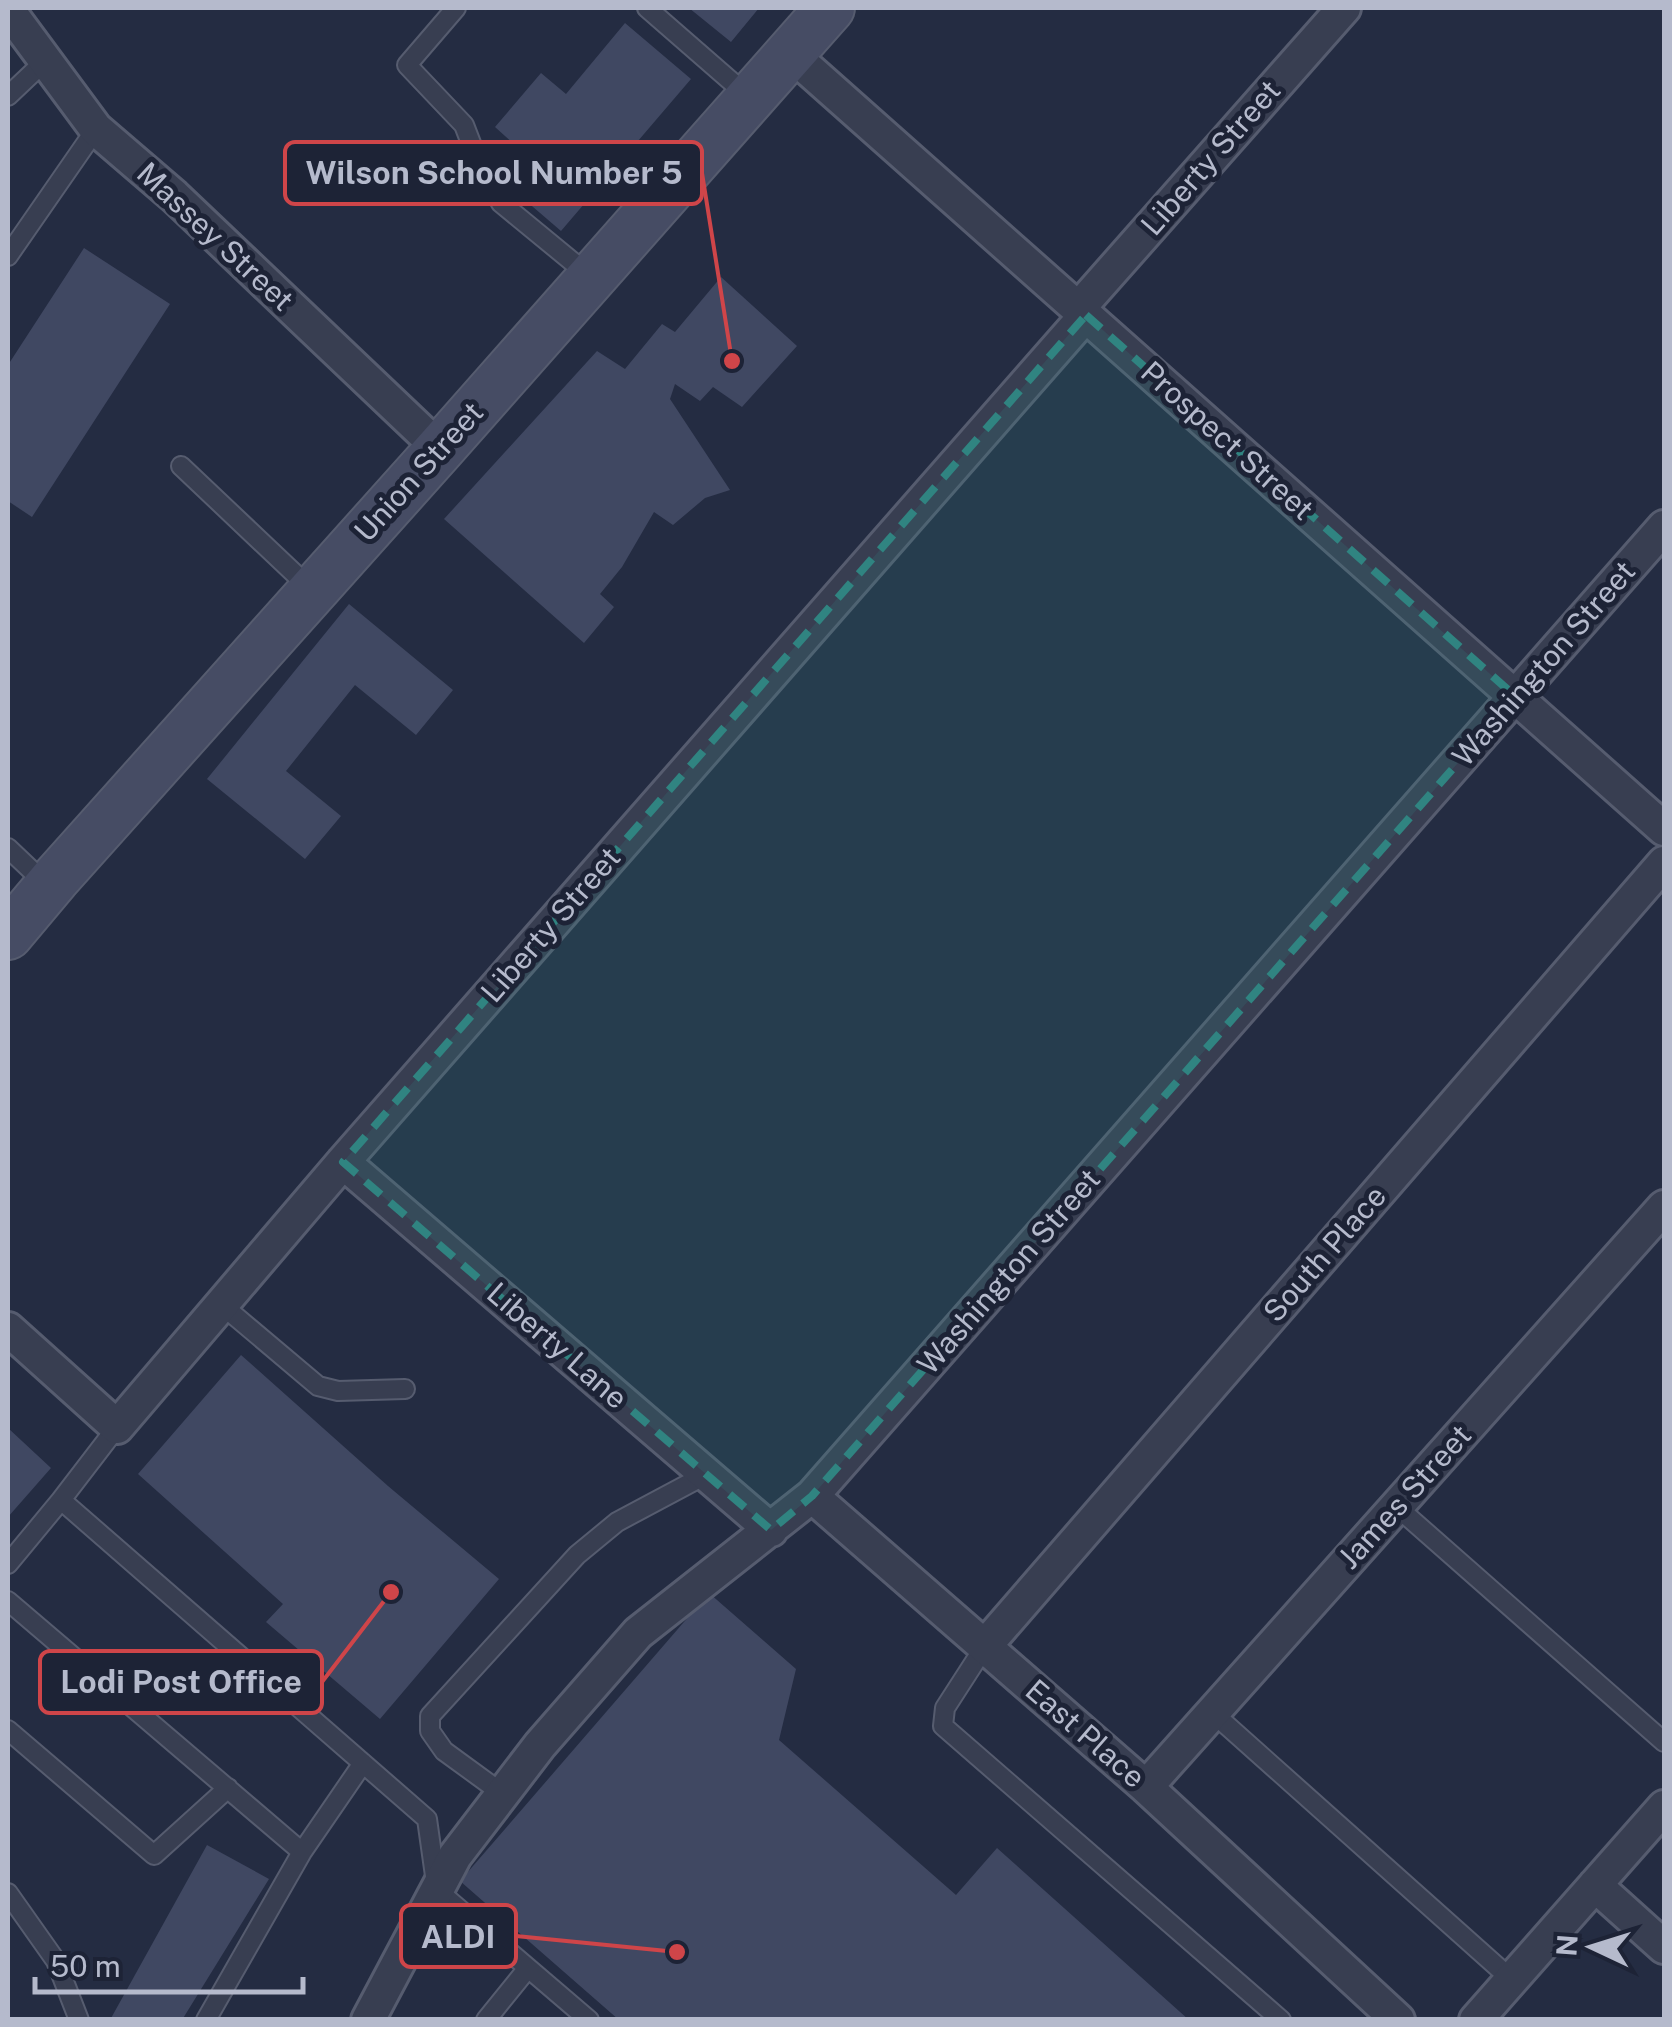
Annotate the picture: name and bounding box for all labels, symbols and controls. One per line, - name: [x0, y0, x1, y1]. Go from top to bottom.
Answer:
- street label: Liberty Street: [1133, 72, 1287, 242]
- callout: Wilson School Number 5: [285, 142, 702, 204]
- text: Wilson School Number 5: [306, 154, 682, 191]
- street label: Massey Street: [130, 155, 301, 318]
- street label: Prospect Street: [1134, 353, 1321, 527]
- street label: Union Street: [346, 394, 490, 548]
- street label: Washington Street: [1444, 553, 1642, 773]
- street label: Liberty Street: [473, 839, 627, 1009]
- street label: Washington Street: [909, 1161, 1107, 1381]
- street label: South Place: [1255, 1178, 1393, 1329]
- street label: Liberty Lane: [480, 1275, 635, 1416]
- street label: James Street: [1330, 1417, 1478, 1576]
- callout: Lodi Post Office: [40, 1651, 322, 1713]
- text: Lodi Post Office: [60, 1663, 302, 1700]
- street label: East Place: [1019, 1672, 1153, 1795]
- north arrow: [1542, 1897, 1642, 1997]
- callout: ALDI: [401, 1905, 516, 1967]
- text: ALDI: [421, 1918, 495, 1955]
- scale bar: [35, 1932, 302, 1994]
- text: N: [1549, 1933, 1584, 1957]
- text: 50 m: [50, 1948, 121, 1984]

